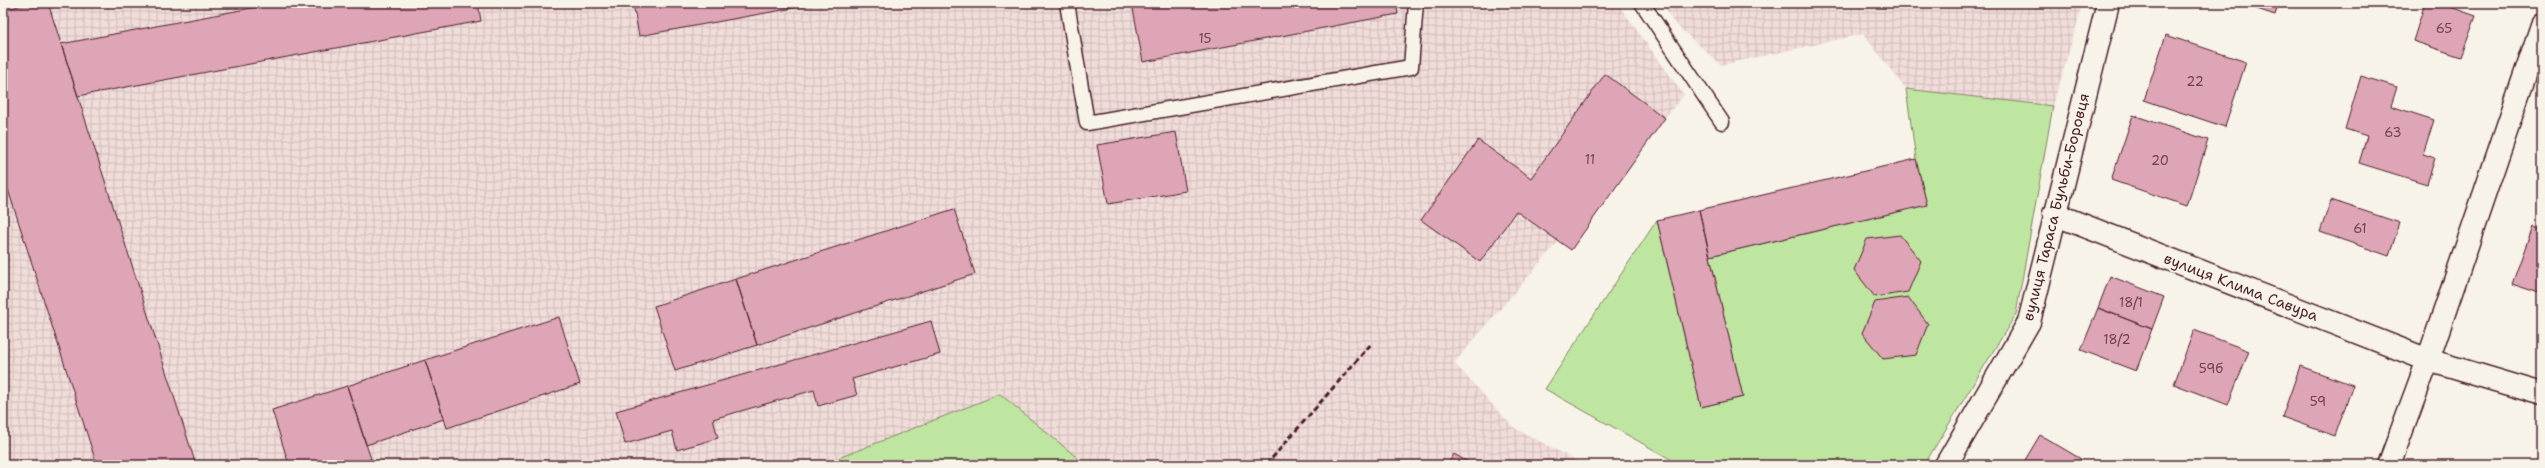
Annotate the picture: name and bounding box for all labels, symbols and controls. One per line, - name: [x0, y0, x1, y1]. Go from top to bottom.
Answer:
- house number: 65: [2436, 20, 2452, 37]
- house number: 15: [1198, 30, 1212, 47]
- house number: 22: [2186, 73, 2204, 90]
- street label: вулиця Тараса Бульби-Боровця: [2018, 91, 2094, 323]
- house number: 63: [2384, 124, 2402, 141]
- house number: 11: [1585, 151, 1595, 168]
- house number: 20: [2151, 152, 2169, 169]
- house number: 61: [2353, 220, 2367, 237]
- street label: вулиця Клима Савура: [2161, 248, 2322, 326]
- house number: 18/1: [2119, 294, 2143, 311]
- house number: 18/2: [2103, 331, 2131, 348]
- house number: 59б: [2199, 360, 2223, 377]
- house number: 59: [2310, 393, 2326, 410]

